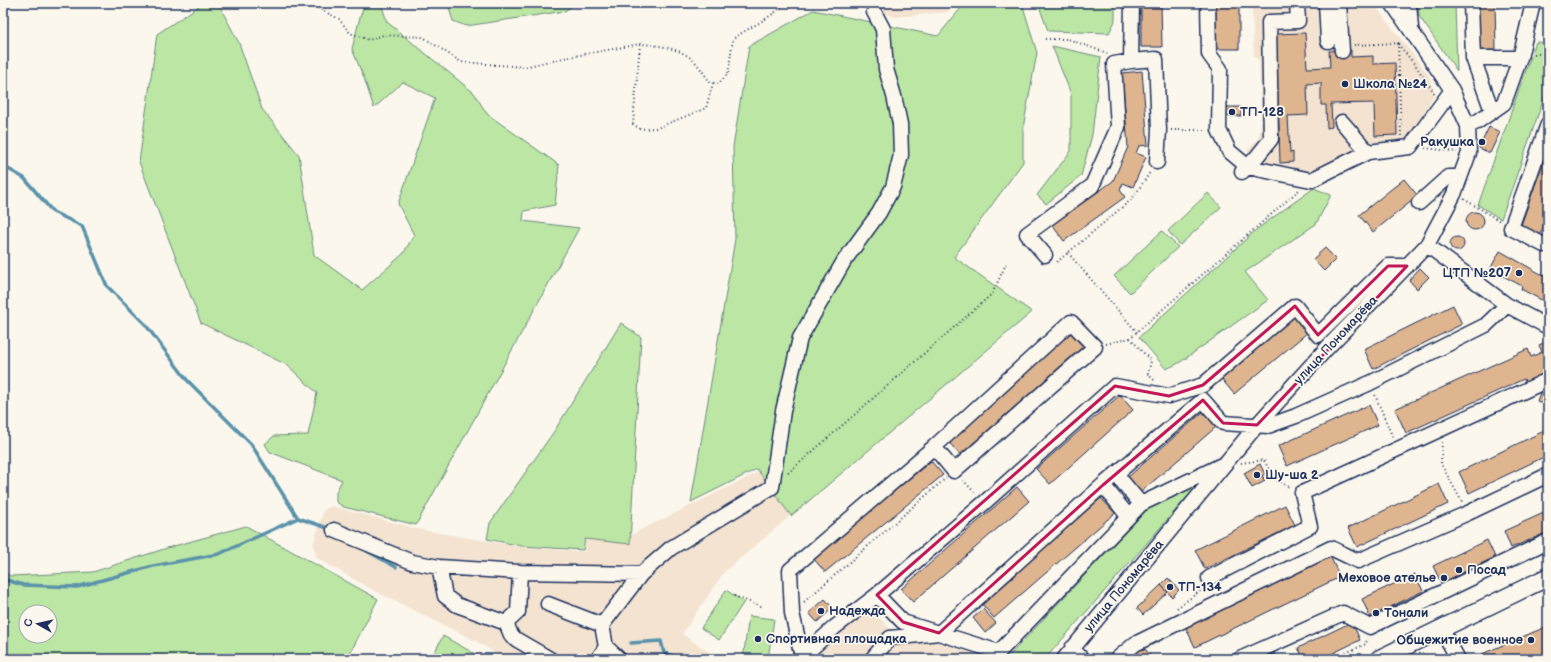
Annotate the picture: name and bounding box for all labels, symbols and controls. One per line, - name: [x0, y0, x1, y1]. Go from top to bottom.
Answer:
- place label: Школа №24: [1353, 76, 1428, 92]
- marker: Школа №24: [1340, 79, 1350, 89]
- place label: ТП-128: [1240, 104, 1284, 120]
- marker: ТП-128: [1227, 107, 1237, 117]
- place label: Ракушка: [1420, 134, 1474, 150]
- marker: Ракушка: [1477, 137, 1487, 147]
- place label: ЦТП №207: [1442, 265, 1511, 281]
- marker: ЦТП №207: [1514, 268, 1524, 278]
- street label: улица Пономарёва: [1291, 292, 1381, 388]
- place label: Шу-ша 2: [1265, 467, 1319, 483]
- marker: Шу-ша 2: [1252, 470, 1262, 480]
- street label: улица Пономарёва: [1081, 536, 1167, 635]
- place label: Посад: [1467, 562, 1506, 578]
- marker: Посад: [1454, 565, 1464, 575]
- place label: Меховое ателье: [1338, 570, 1436, 586]
- marker: Меховое ателье: [1439, 573, 1449, 583]
- place label: ТП-134: [1178, 579, 1222, 595]
- marker: ТП-134: [1165, 582, 1175, 592]
- place label: Надежда: [829, 603, 886, 619]
- north arrow: [18, 604, 58, 644]
- place label: Тонали: [1384, 605, 1428, 621]
- marker: Надежда: [816, 606, 826, 616]
- marker: Тонали: [1371, 608, 1381, 618]
- text: С: [22, 618, 36, 627]
- place label: Спортивная площадка: [766, 631, 907, 647]
- place label: Общежитие военное: [1396, 632, 1523, 648]
- marker: Спортивная площадка: [753, 634, 763, 644]
- marker: Общежитие военное: [1526, 635, 1536, 645]

